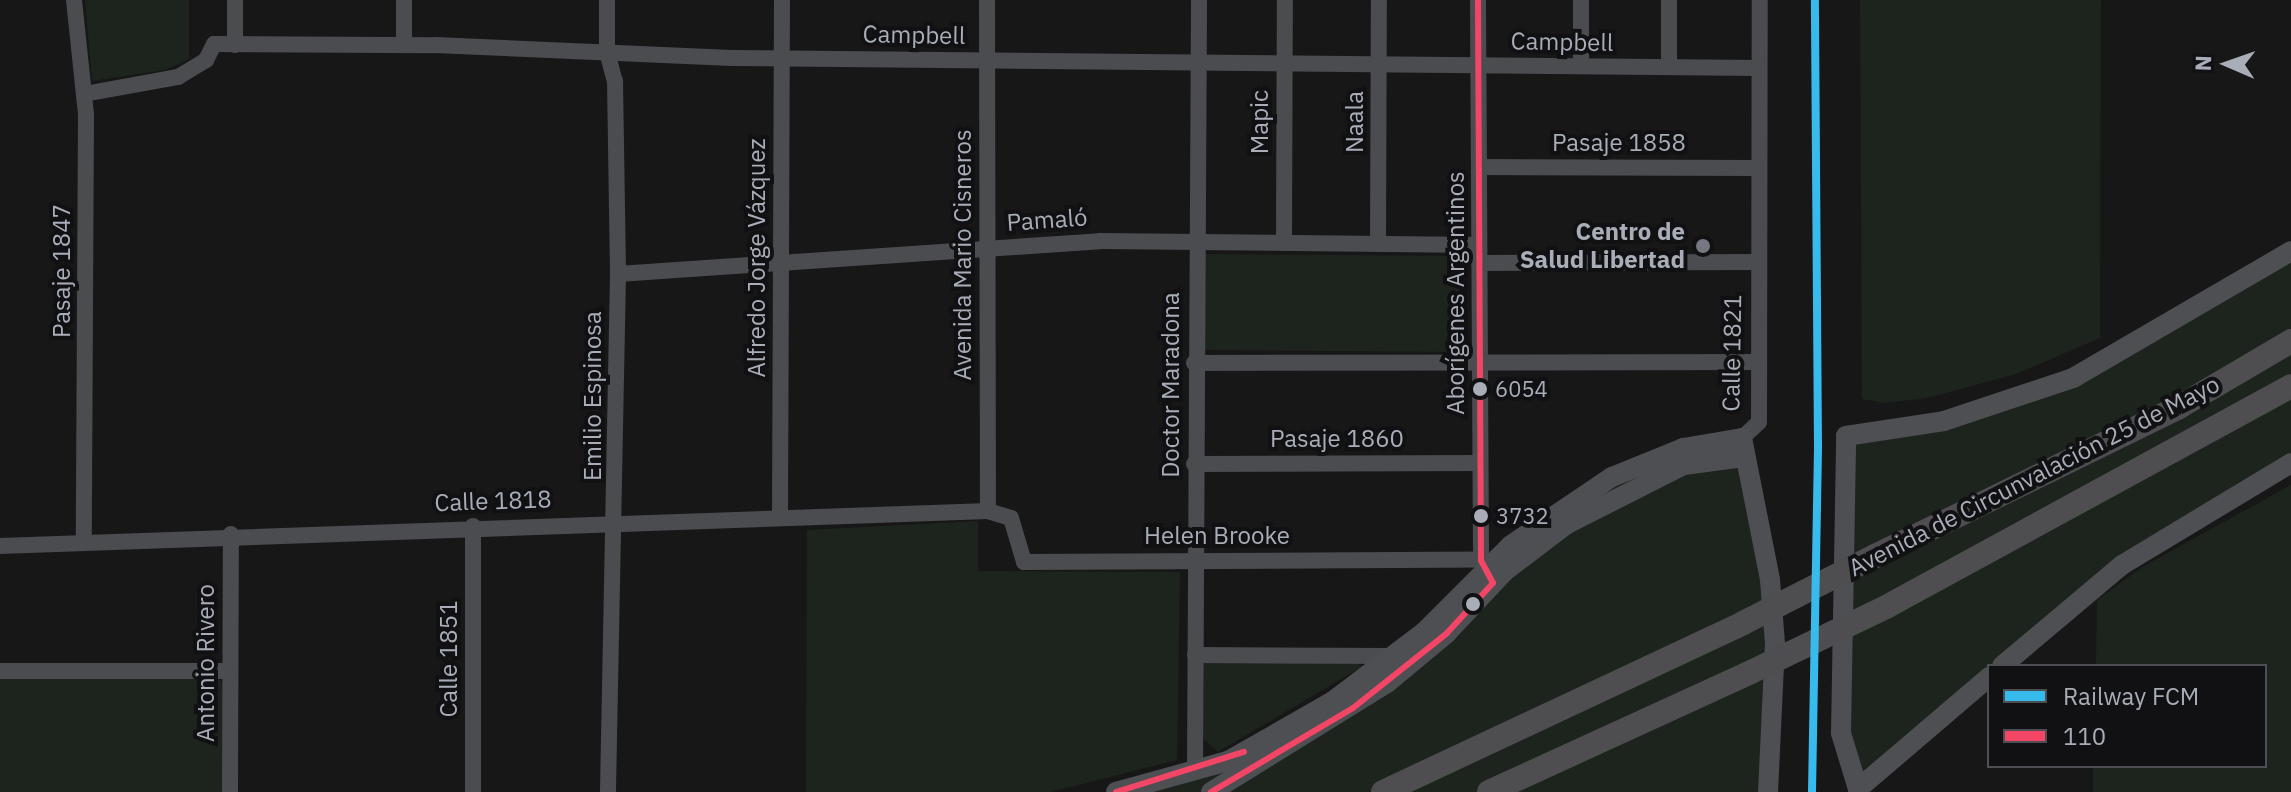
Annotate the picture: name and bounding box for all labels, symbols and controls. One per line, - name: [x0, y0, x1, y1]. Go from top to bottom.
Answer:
- street label: Campbell: [862, 20, 966, 50]
- north arrow: [2187, 24, 2267, 104]
- street label: Campbell: [1510, 27, 1614, 57]
- text: N: [2188, 55, 2217, 72]
- street label: Mapic: [1246, 90, 1274, 154]
- street label: Naala: [1341, 91, 1369, 153]
- street label: Avenida Mario Cisneros: [949, 129, 977, 381]
- street label: Pasaje 1858: [1552, 129, 1686, 157]
- street label: Alfredo Jorge Vázquez: [743, 138, 771, 378]
- street label: Aborígenes Argentinos: [1442, 171, 1470, 415]
- street label: Pamaló: [1006, 203, 1088, 237]
- street label: Pasaje 1847: [48, 204, 76, 338]
- place label: Centro de Salud Libertad: [1520, 218, 1685, 274]
- marker: Centro de Salud Libertad: [1692, 235, 1714, 257]
- street label: Doctor Maradona: [1157, 292, 1185, 478]
- street label: Calle 1821: [1717, 294, 1747, 412]
- street label: Emilio Espinosa: [579, 311, 607, 481]
- street label: Avenida de Circunvalación 25 de Mayo: [1844, 370, 2224, 582]
- place label: 6054: [1495, 376, 1548, 402]
- marker: 6054: [1472, 381, 1488, 397]
- street label: Pasaje 1860: [1270, 425, 1404, 453]
- street label: Calle 1818: [434, 485, 552, 517]
- place label: 3732: [1496, 503, 1549, 529]
- marker: 3732: [1473, 508, 1489, 524]
- street label: Helen Brooke: [1144, 522, 1290, 550]
- street label: Antonio Rivero: [192, 584, 220, 742]
- unlabelled marker: [1465, 596, 1481, 612]
- street label: Calle 1851: [435, 600, 463, 718]
- legend: [1987, 664, 2267, 768]
- text: Railway FCM: [2063, 680, 2199, 712]
- text: 110: [2063, 720, 2106, 752]

